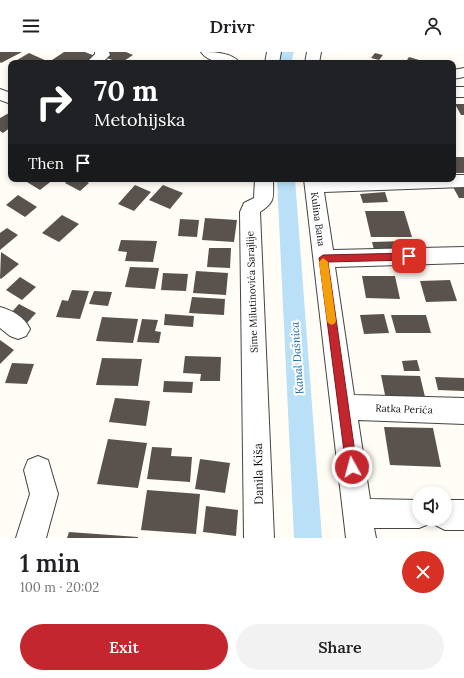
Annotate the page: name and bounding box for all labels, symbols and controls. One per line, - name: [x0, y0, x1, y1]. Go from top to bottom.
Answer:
- icon: menu: [20, 15, 42, 37]
- text: Drivr: [209, 15, 255, 38]
- icon: person: [422, 15, 444, 37]
- text: 70 m: [94, 73, 158, 109]
- icon: right: [28, 76, 80, 128]
- text: Metohijska: [94, 108, 185, 131]
- icon: arrive: [72, 152, 94, 174]
- text: Then: [28, 154, 64, 173]
- street label: Kulina Bana: [308, 191, 328, 247]
- street label: Sime Milutinovića Sarajlije: [243, 230, 261, 353]
- pin: [392, 239, 426, 273]
- icon: arrive: [398, 245, 420, 267]
- water label: Kanal Dašnica: [287, 320, 307, 395]
- street label: Ratka Perića: [375, 402, 433, 416]
- street label: Danila Kiša: [250, 443, 266, 505]
- position arrow: [331, 446, 373, 488]
- map controls: [412, 486, 452, 526]
- button: sound: [412, 486, 452, 526]
- text: 1 min: [20, 548, 80, 579]
- button: close: [402, 551, 444, 593]
- text: 100 m · 20:02: [20, 579, 99, 596]
- button: Exit: [20, 624, 228, 670]
- button: Share: [236, 624, 444, 670]

